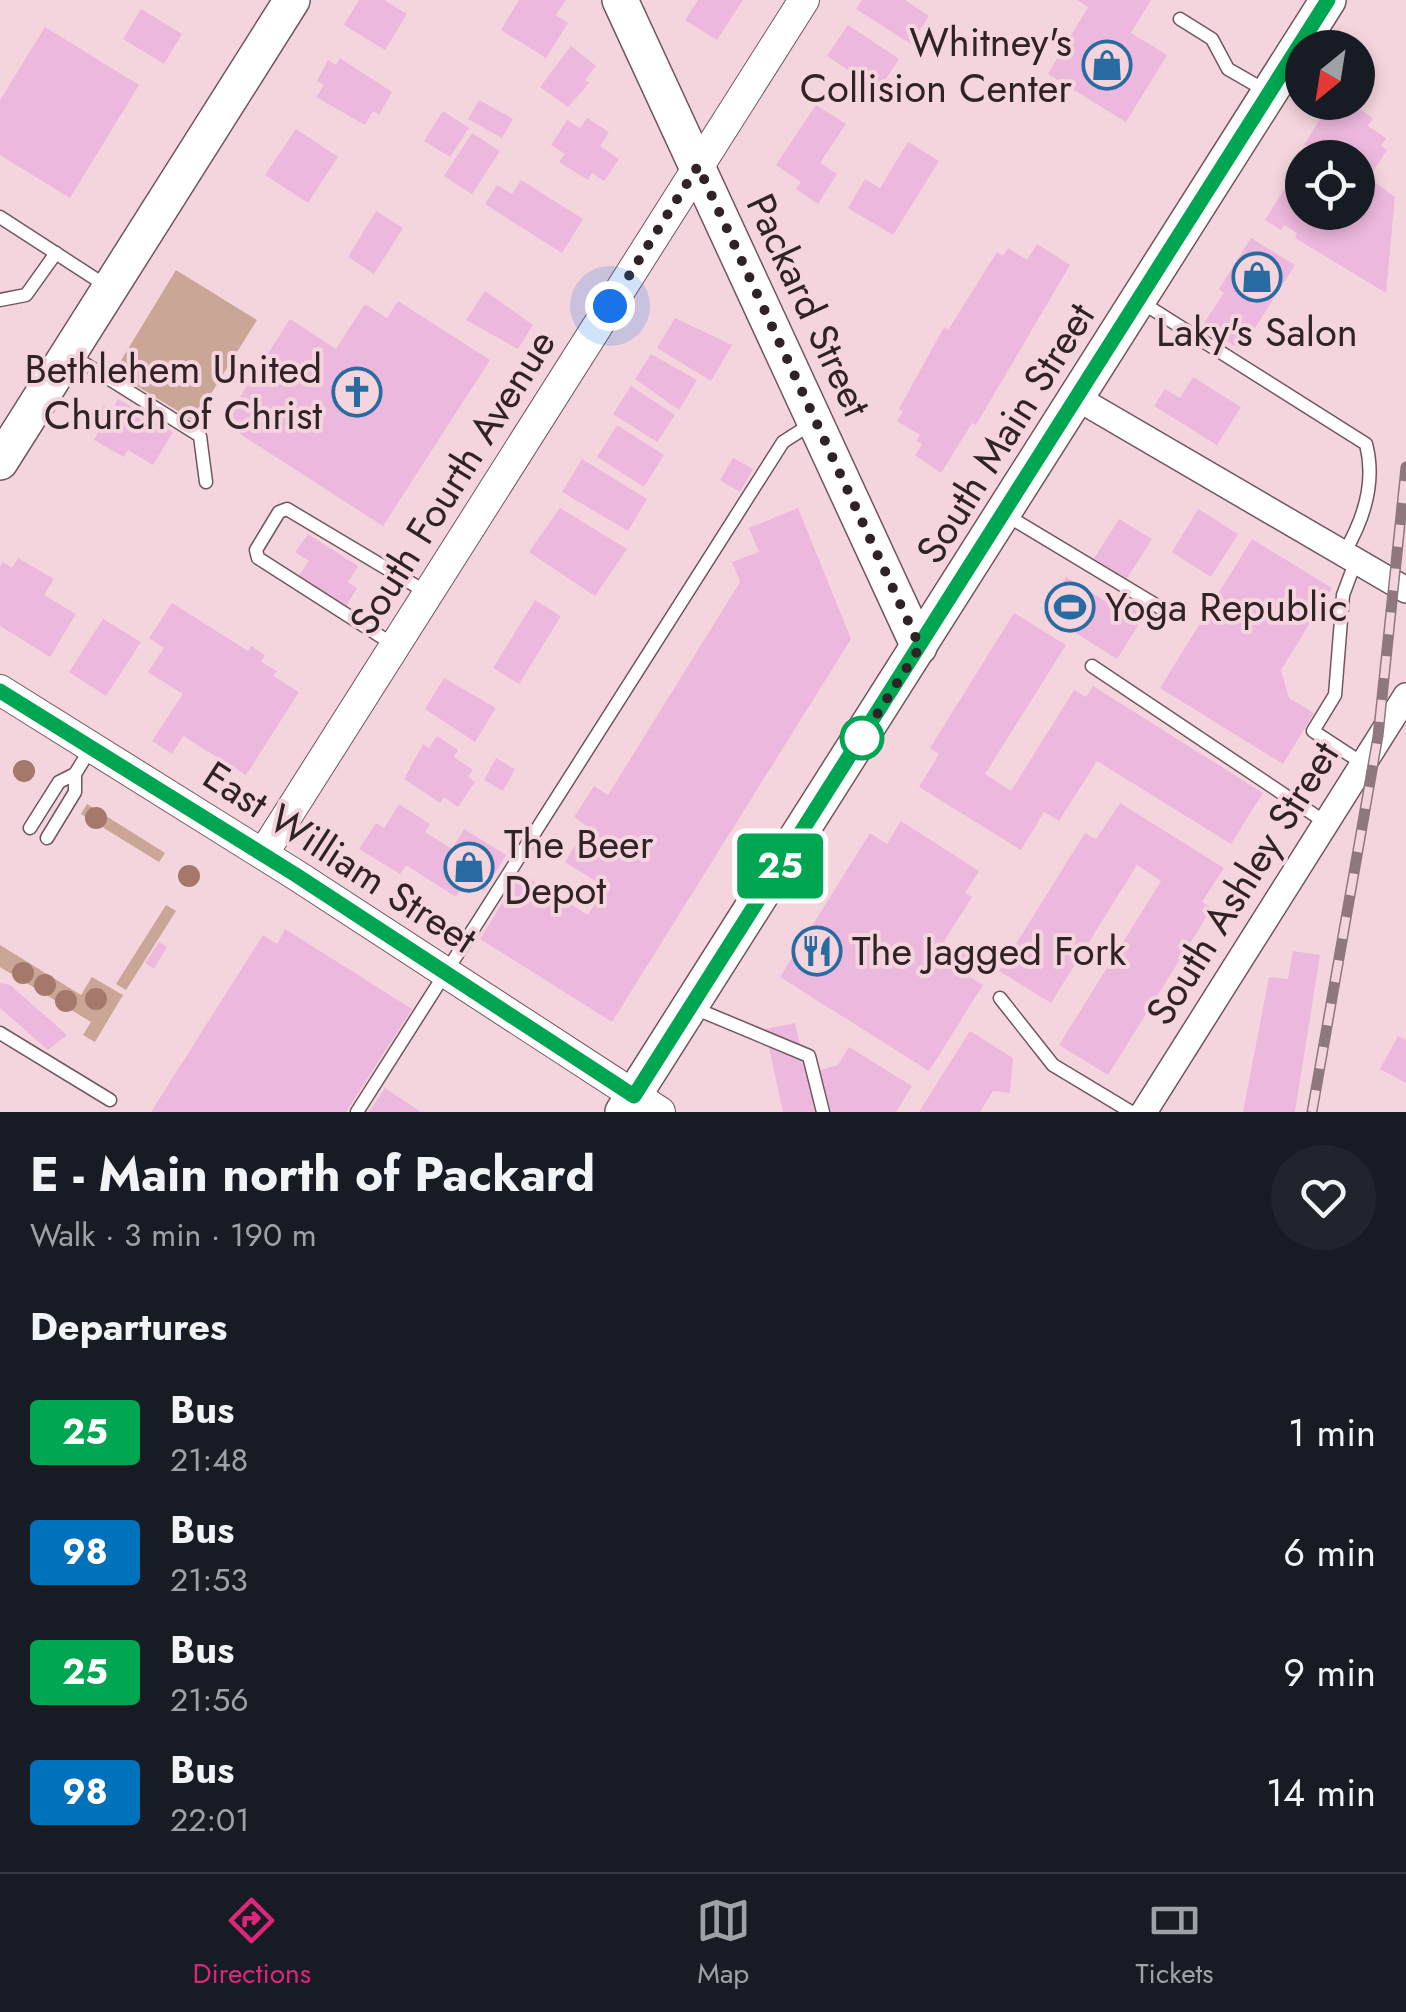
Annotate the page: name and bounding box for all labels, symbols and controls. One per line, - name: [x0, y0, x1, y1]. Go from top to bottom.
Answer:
- place label: Whitney's Collision Center: [800, 13, 1072, 117]
- north arrow: [1285, 30, 1375, 120]
- map controls: [1285, 30, 1375, 230]
- shop icon: Whitney's Collision Center: [1081, 39, 1133, 91]
- button: locate: [1285, 140, 1375, 230]
- street label: Packard Street: [732, 184, 886, 426]
- shop icon: Laky's Salon: [1231, 251, 1283, 303]
- your location: [585, 281, 635, 331]
- street label: South Main Street: [901, 291, 1109, 575]
- place label: Laky's Salon: [1156, 303, 1358, 361]
- street label: South Fourth Avenue: [335, 318, 569, 646]
- place label: Bethlehem United Church of Christ: [24, 340, 322, 444]
- church icon: Bethlehem United Church of Christ: [331, 366, 383, 418]
- place label: Yoga Republic: [1105, 578, 1348, 636]
- sports icon: Yoga Republic: [1044, 581, 1096, 633]
- unlabelled marker: [841, 717, 883, 759]
- street label: South Ashley Street: [1131, 729, 1353, 1036]
- street label: East William Street: [192, 747, 488, 967]
- place label: The Beer Depot: [504, 815, 654, 919]
- line badge: 25: [735, 834, 825, 898]
- shop icon: The Beer Depot: [443, 841, 495, 893]
- text: 25: [757, 841, 803, 891]
- place label: The Jagged Fork: [852, 922, 1126, 980]
- restaurant icon: The Jagged Fork: [791, 925, 843, 977]
- text: E - Main north of Packard: [30, 1140, 595, 1209]
- button: heart: [1271, 1145, 1376, 1250]
- text: Walk · 3 min · 190 m: [30, 1212, 317, 1258]
- text: Departures: [30, 1299, 227, 1354]
- text: Bus: [170, 1382, 234, 1437]
- text: 1 min: [1288, 1405, 1376, 1460]
- text: 25: [62, 1407, 108, 1457]
- text: 21:48: [170, 1437, 248, 1483]
- text: Bus: [170, 1502, 234, 1557]
- text: 6 min: [1283, 1525, 1376, 1580]
- text: 98: [62, 1527, 108, 1577]
- text: 21:53: [170, 1557, 248, 1603]
- text: Bus: [170, 1622, 234, 1677]
- text: 9 min: [1283, 1645, 1376, 1700]
- text: 25: [62, 1647, 108, 1697]
- text: 21:56: [170, 1677, 249, 1723]
- text: Bus: [170, 1742, 234, 1797]
- text: 14 min: [1266, 1765, 1376, 1820]
- text: 98: [62, 1767, 108, 1817]
- text: 22:01: [170, 1797, 250, 1843]
- tab: Directions: [192, 1893, 311, 1994]
- tab: Map: [696, 1893, 751, 1994]
- tab: Tickets: [1136, 1893, 1214, 1994]

